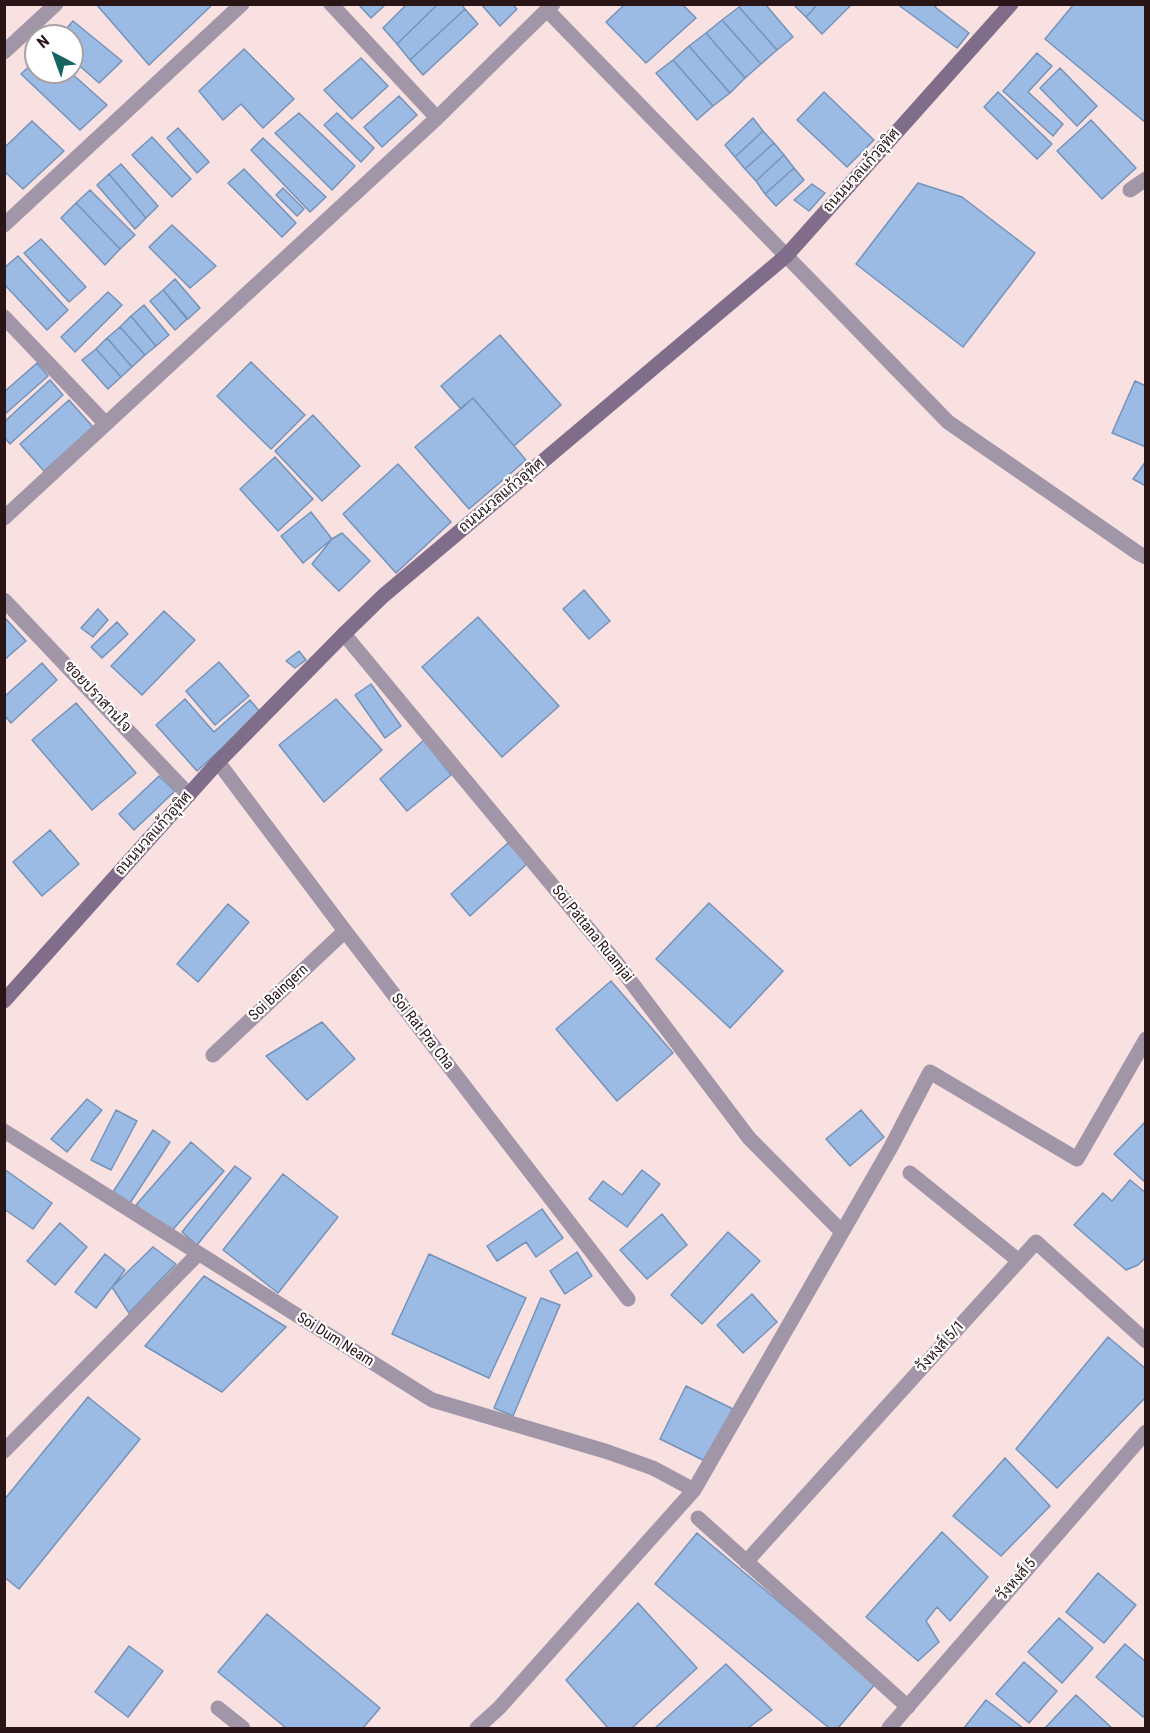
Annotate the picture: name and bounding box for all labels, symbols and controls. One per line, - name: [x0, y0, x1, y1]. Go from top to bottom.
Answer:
- north arrow: [24, 24, 84, 84]
- text: N: [33, 31, 53, 52]
- street label: ถนนนวลแก้วอุทิศ: [820, 125, 904, 217]
- street label: ถนนนวลแก้วอุทิศ: [455, 455, 549, 537]
- street label: ซอยปราสานใจ: [60, 658, 134, 736]
- street label: ถนนนวลแก้วอุทิศ: [112, 788, 196, 880]
- street label: Soi Pattana Ruamjai: [547, 882, 637, 986]
- street label: Soi Baingern: [246, 961, 312, 1025]
- street label: Soi Rat Pra Cha: [387, 990, 457, 1074]
- street label: Soi Dum Neam: [293, 1309, 377, 1371]
- street label: วังหงส์ 5/1: [913, 1317, 969, 1377]
- street label: วังหงส์ 5: [994, 1555, 1040, 1605]

